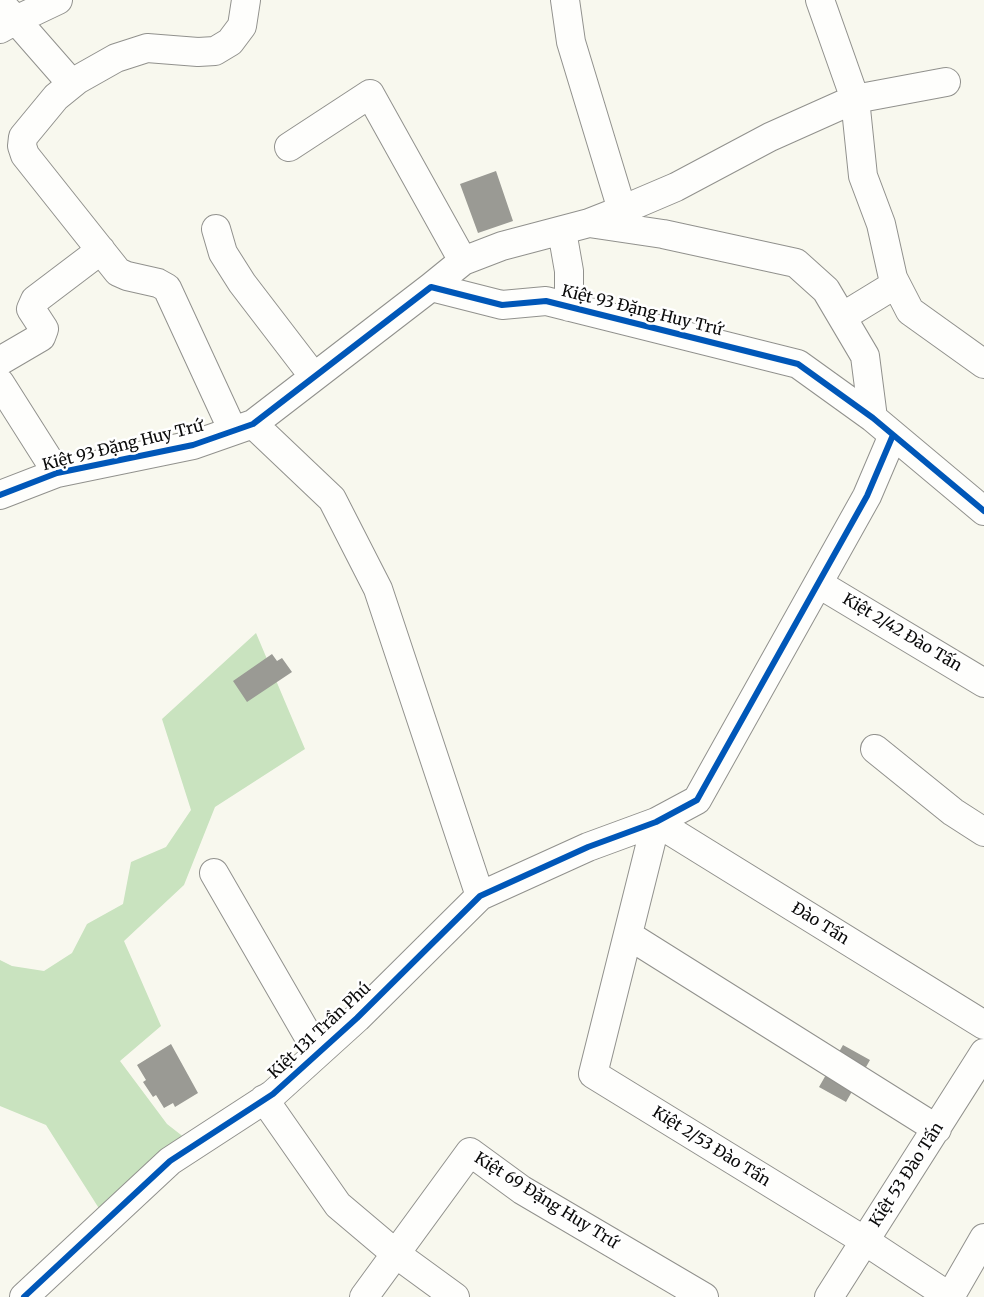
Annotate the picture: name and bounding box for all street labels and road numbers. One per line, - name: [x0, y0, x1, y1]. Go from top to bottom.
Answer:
- street label: Kiệt 93 Đặng Huy Trứ: [560, 282, 724, 340]
- street label: Kiệt 93 Đặng Huy Trứ: [41, 417, 205, 475]
- street label: Kiệt 2/42 Đào Tấn: [839, 590, 965, 676]
- street label: Đào Tấn: [788, 899, 852, 949]
- street label: Kiệt 131 Trần Phú: [265, 979, 375, 1083]
- street label: Kiệt 2/53 Đào Tấn: [649, 1103, 773, 1191]
- street label: Kiệt 53 Đào Tấn: [866, 1119, 948, 1231]
- street label: Kiệt 69 Đặng Huy Trứ: [471, 1149, 621, 1253]

